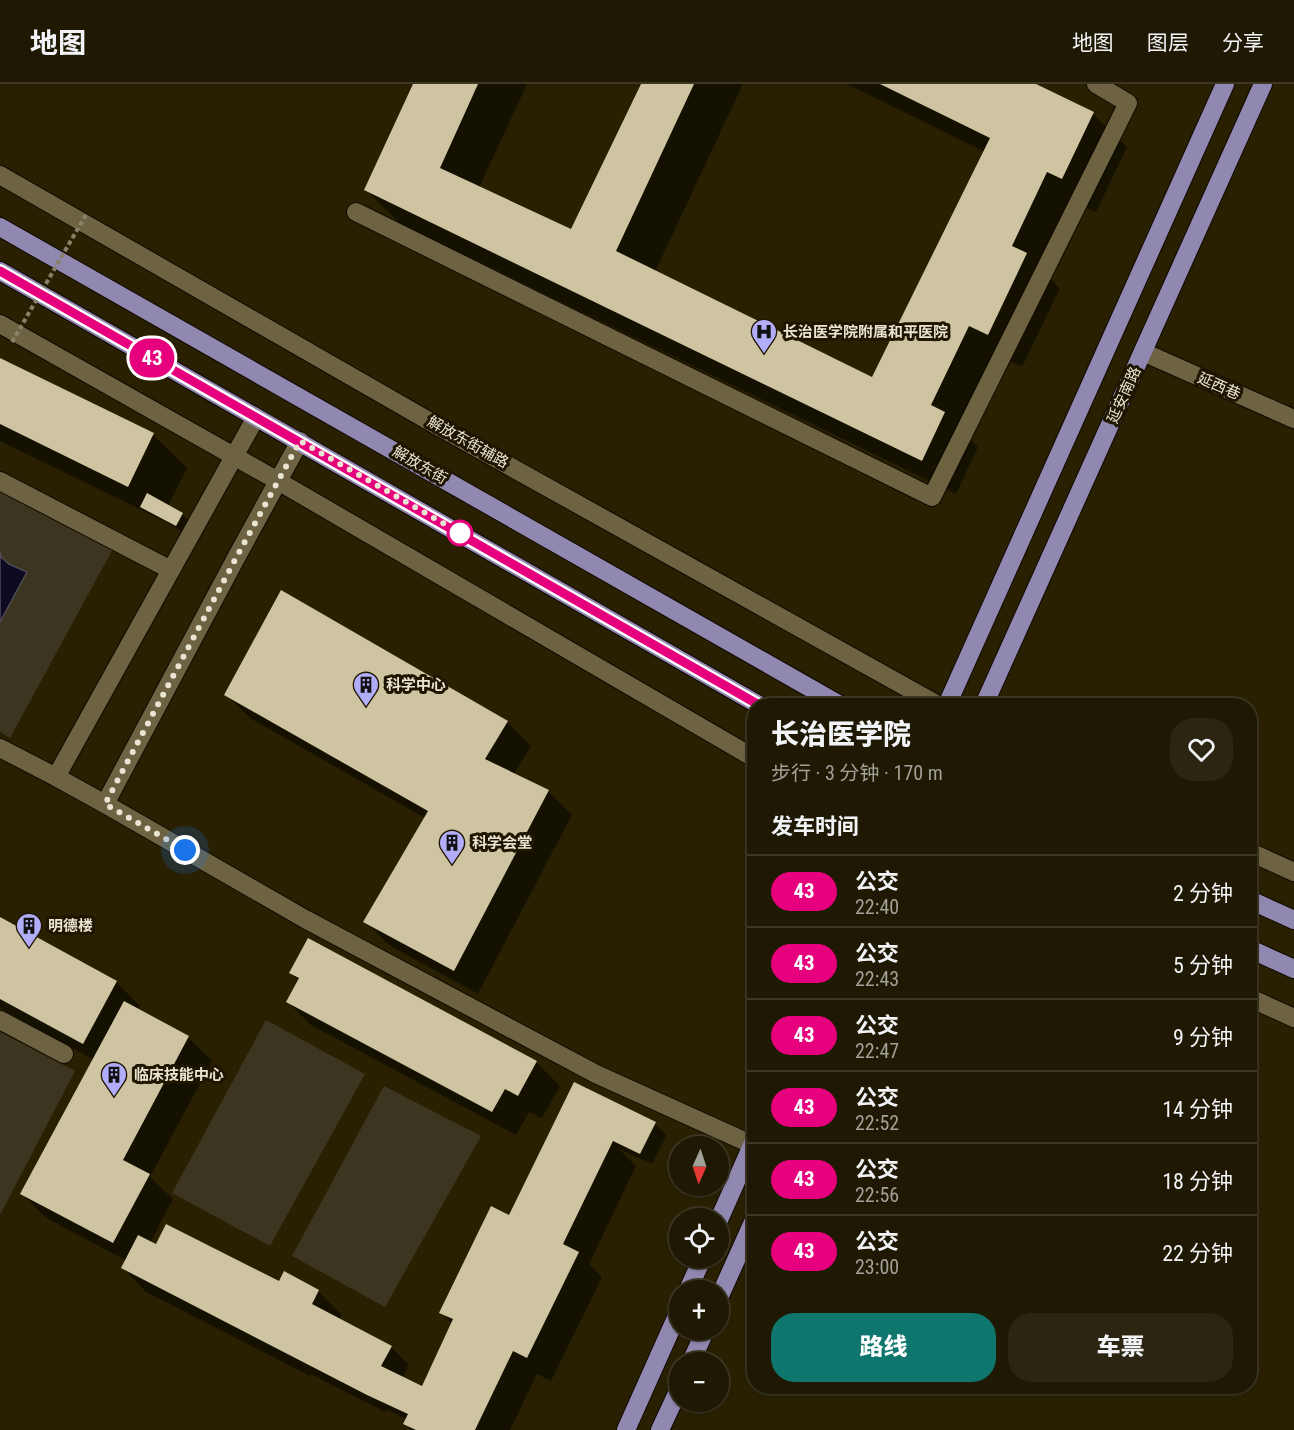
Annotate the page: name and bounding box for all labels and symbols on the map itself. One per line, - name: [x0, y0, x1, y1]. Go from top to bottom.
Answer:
- hospital icon: 长治医学院附属和平医院: [749, 317, 779, 355]
- place label: 长治医学院附属和平医院: [783, 323, 948, 341]
- line badge: 43: [125, 338, 179, 378]
- street label: 延安南路: [1104, 364, 1144, 426]
- street label: 延西巷: [1195, 369, 1243, 403]
- street label: 解放东街辅路: [424, 412, 512, 472]
- street label: 解放东街: [390, 442, 450, 488]
- unlabelled marker: [447, 520, 473, 546]
- building icon: 科学中心: [351, 670, 381, 708]
- place label: 科学中心: [386, 676, 446, 694]
- building icon: 科学会堂: [437, 828, 467, 866]
- place label: 科学会堂: [472, 834, 532, 852]
- your location: [170, 835, 200, 865]
- building icon: 明德楼: [14, 911, 44, 949]
- place label: 明德楼: [48, 917, 93, 935]
- building icon: 临床技能中心: [99, 1060, 129, 1098]
- place label: 临床技能中心: [134, 1066, 224, 1084]
- north arrow: [669, 1136, 729, 1196]

